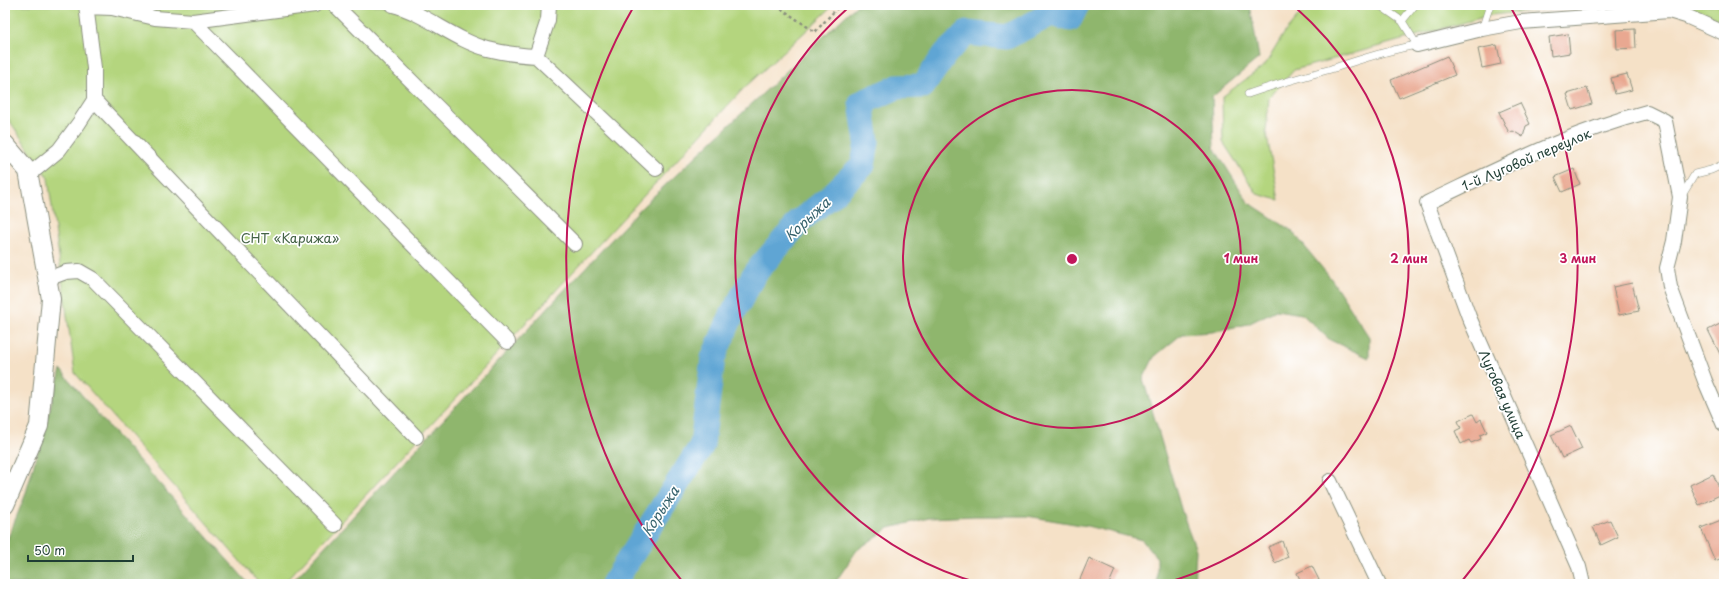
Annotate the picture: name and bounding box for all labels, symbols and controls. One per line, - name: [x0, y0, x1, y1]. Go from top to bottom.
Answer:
- street label: 1-й Луговой переулок: [1458, 123, 1594, 195]
- water label: Корыжа: [779, 192, 835, 246]
- park label: СНТ «Карижа»: [241, 228, 339, 247]
- text: 1 мин: [1224, 249, 1259, 267]
- text: 2 мин: [1390, 249, 1428, 267]
- text: 3 мин: [1560, 249, 1597, 267]
- centre of rings: [1065, 252, 1079, 266]
- street label: Луговая улица: [1475, 346, 1531, 442]
- water label: Корыжа: [636, 482, 684, 540]
- scale bar: [28, 537, 133, 563]
- text: 50 m: [34, 541, 65, 559]

